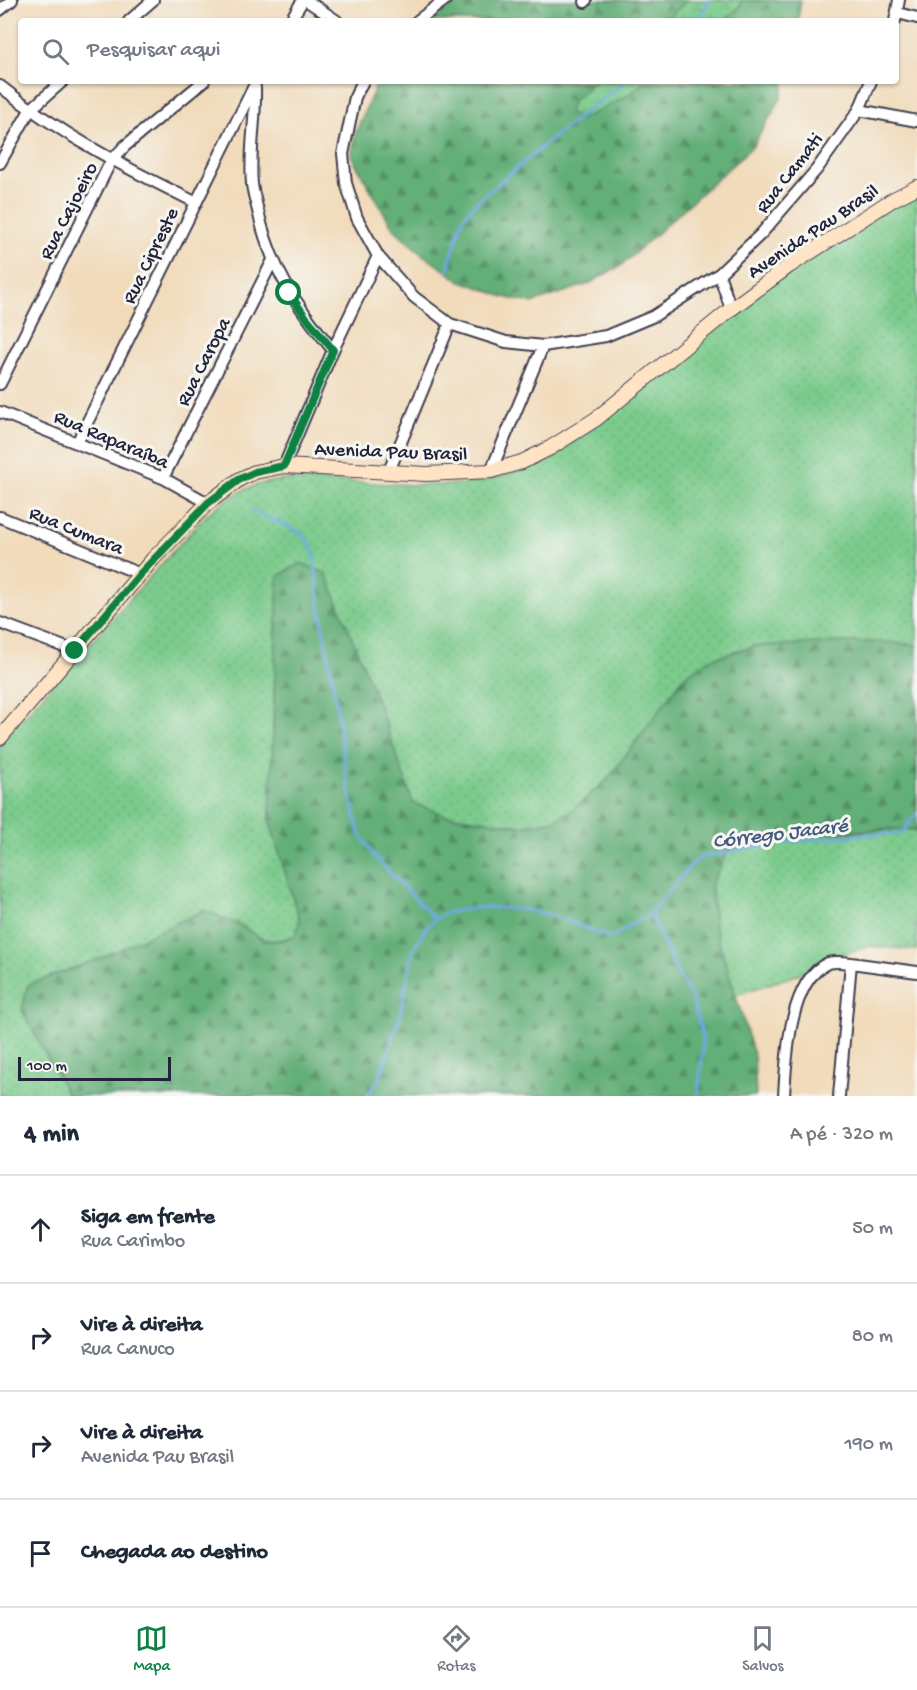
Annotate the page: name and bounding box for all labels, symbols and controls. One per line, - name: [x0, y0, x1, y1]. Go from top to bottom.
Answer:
- search box: [18, 18, 899, 84]
- icon: search: [39, 35, 72, 68]
- text: Pesquisar aqui: [87, 38, 221, 64]
- street label: Rua Camati: [752, 129, 829, 219]
- street label: Rua Cajoeiro: [36, 159, 104, 264]
- street label: Avenida Pau Brasil: [744, 181, 884, 285]
- street label: Rua Cipreste: [119, 204, 186, 308]
- route start: [275, 279, 301, 305]
- street label: Rua Caropa: [173, 314, 238, 411]
- street label: Rua Raparaíba: [50, 407, 172, 476]
- street label: Avenida Pau Brasil: [314, 439, 468, 468]
- street label: Rua Cumara: [25, 503, 127, 562]
- route end: [61, 637, 87, 663]
- water label: Córrego Jacaré: [712, 815, 850, 856]
- scale bar: [18, 1054, 171, 1082]
- text: 100 m: [27, 1058, 67, 1077]
- text: 4 min: [24, 1120, 79, 1151]
- text: A pé · 320 m: [790, 1124, 893, 1147]
- text: Siga em frente: [81, 1205, 215, 1231]
- icon: ahead: [24, 1213, 57, 1246]
- text: 50 m: [852, 1218, 893, 1241]
- text: Rua Carimbo: [81, 1231, 185, 1254]
- text: Vire à direita: [81, 1313, 203, 1339]
- icon: right: [24, 1321, 57, 1354]
- text: 80 m: [852, 1326, 893, 1349]
- text: Rua Canuco: [81, 1339, 175, 1362]
- text: Vire à direita: [81, 1421, 203, 1447]
- icon: right: [24, 1429, 57, 1462]
- text: 190 m: [845, 1434, 893, 1457]
- text: Avenida Pau Brasil: [81, 1447, 234, 1470]
- icon: arrive: [24, 1537, 57, 1570]
- text: Chegada ao destino: [81, 1540, 268, 1566]
- tab: Mapa: [134, 1622, 170, 1677]
- tab: Rotas: [437, 1622, 475, 1677]
- tab: Salvos: [742, 1622, 783, 1677]

